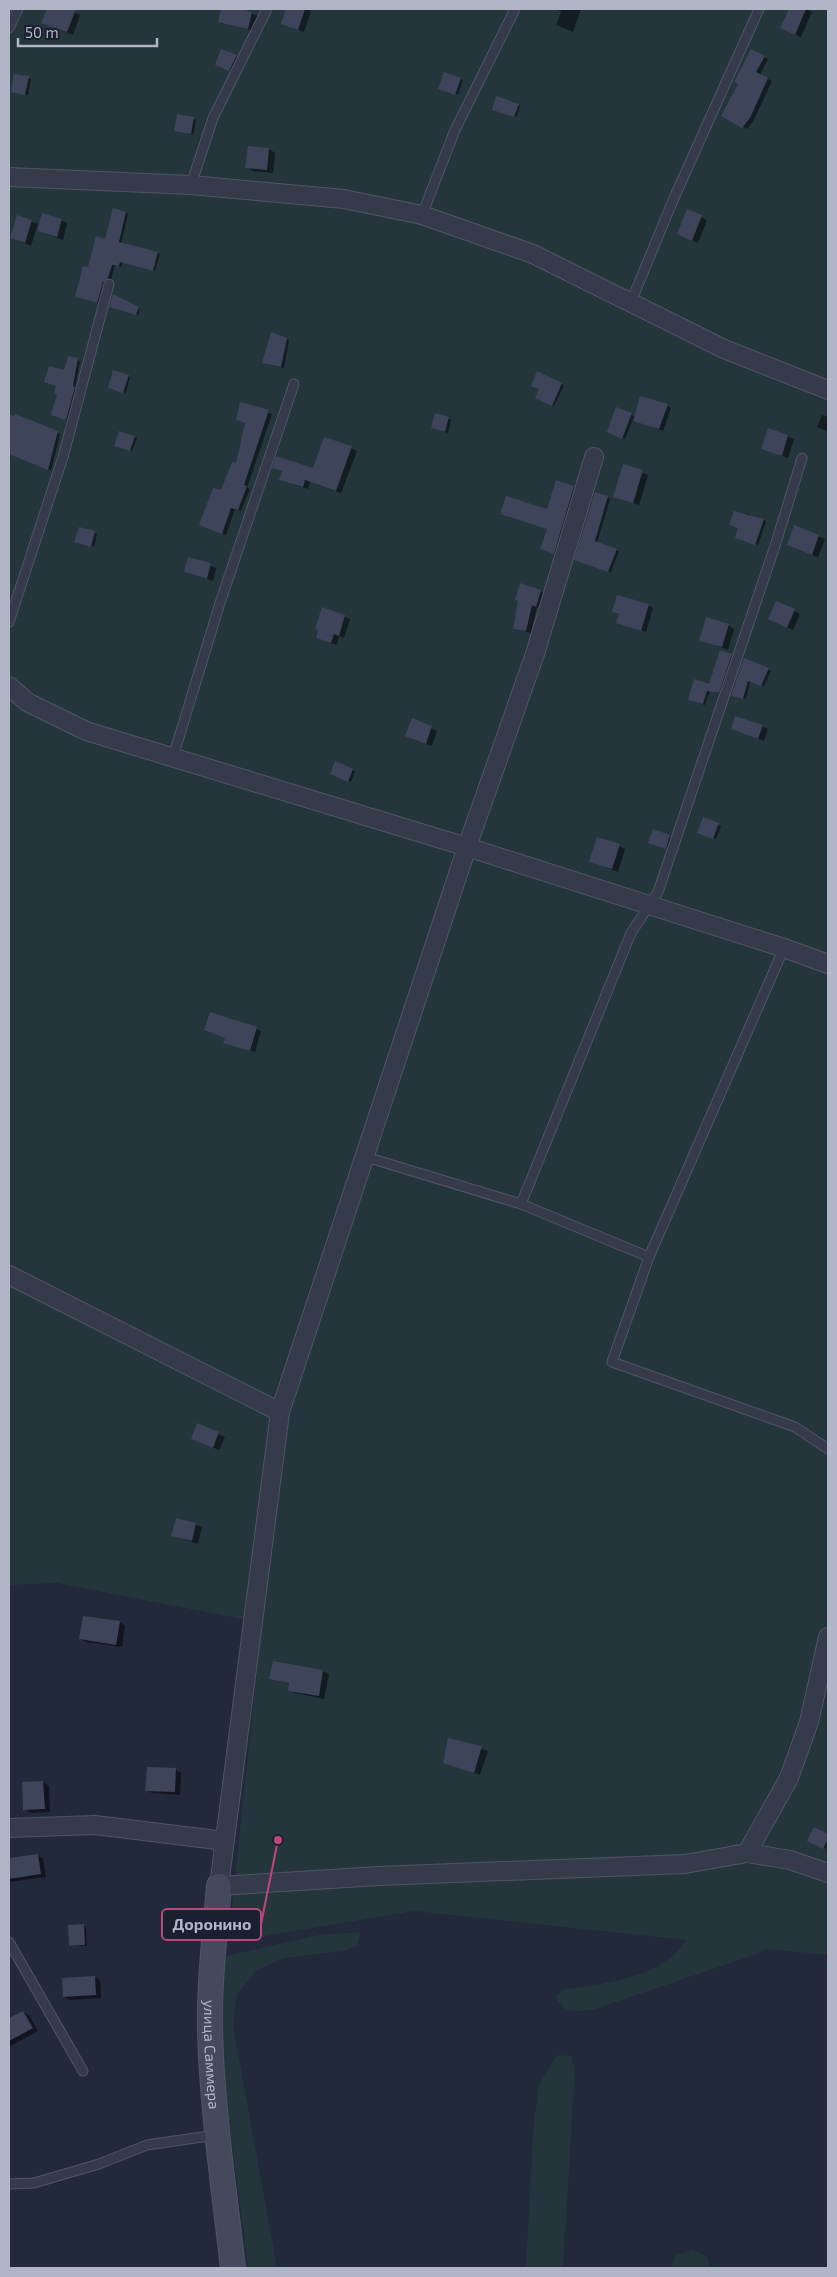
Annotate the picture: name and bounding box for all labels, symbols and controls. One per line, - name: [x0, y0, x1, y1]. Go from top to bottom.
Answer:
- scale bar: [18, 15, 156, 47]
- text: 50 m: [25, 23, 59, 41]
- callout: Доронино: [162, 1909, 261, 1940]
- text: Доронино: [173, 1914, 251, 1933]
- street label: улица Саммера: [200, 2000, 224, 2110]

